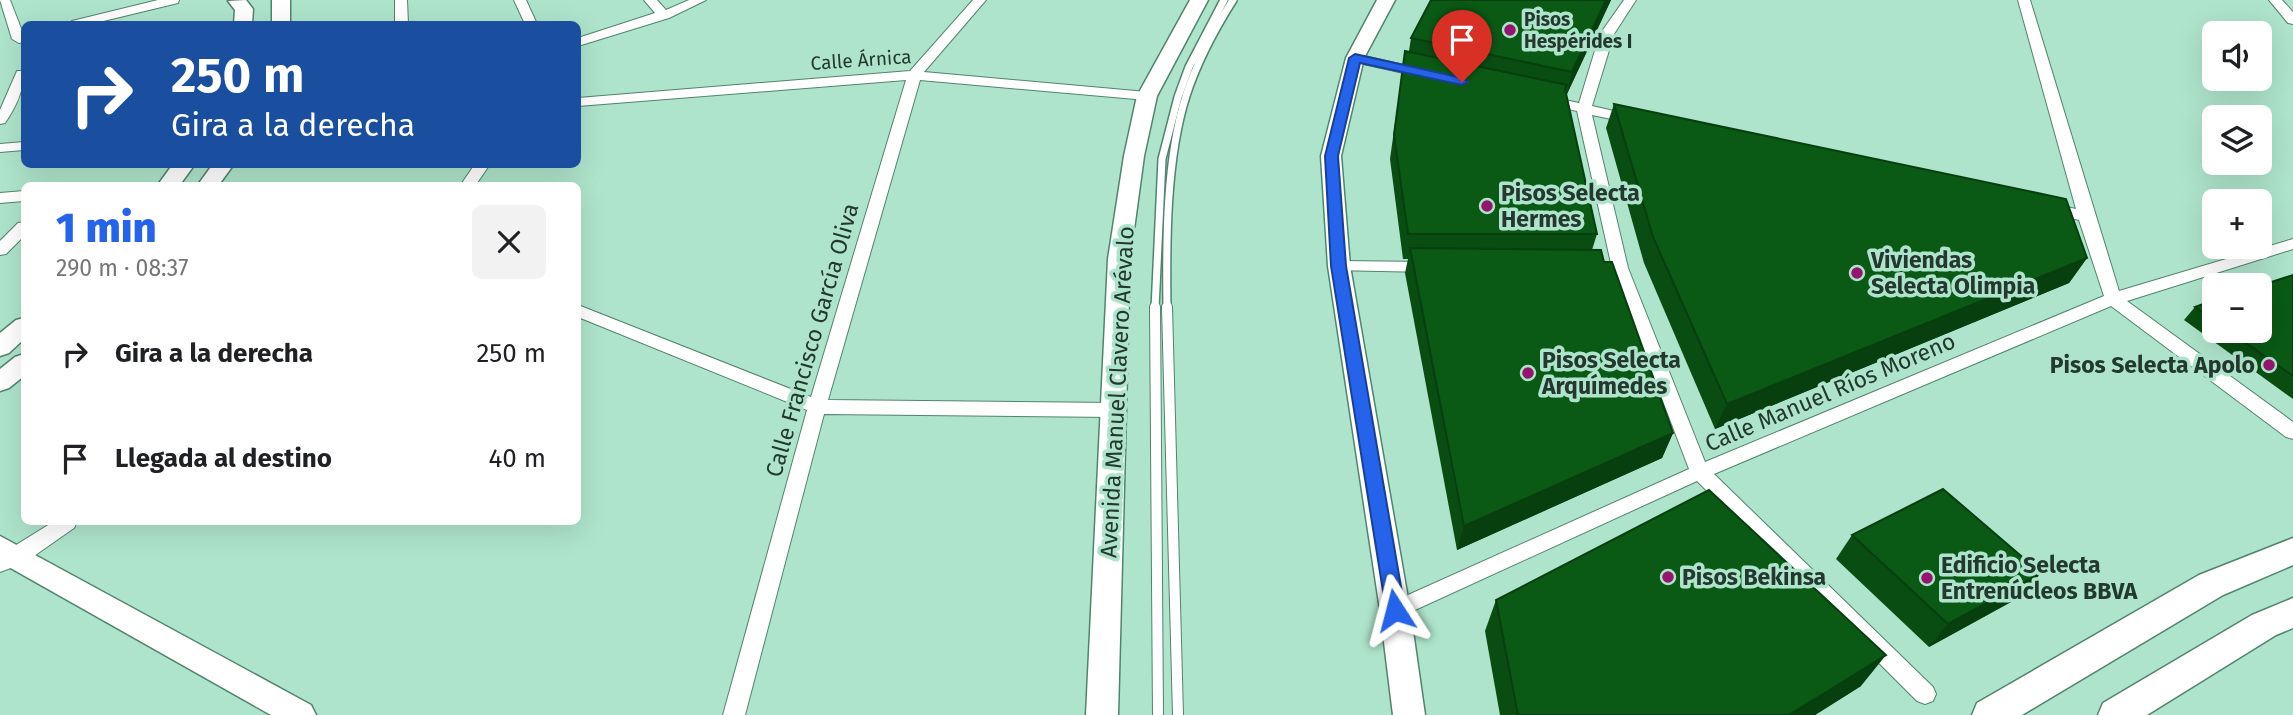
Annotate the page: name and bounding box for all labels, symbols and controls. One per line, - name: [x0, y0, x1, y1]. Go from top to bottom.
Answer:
- place label: Pisos Hespérides I: [1524, 8, 1632, 53]
- pin: [1432, 10, 1492, 82]
- icon: arrive: [1443, 21, 1481, 59]
- map controls: [2202, 21, 2272, 343]
- button: sound: [2202, 21, 2272, 91]
- marker: Pisos Hespérides I: [1502, 22, 1518, 38]
- street label: Calle Árnica: [810, 45, 912, 75]
- text: 250 m: [171, 46, 304, 105]
- icon: right: [56, 49, 147, 140]
- button: layers: [2202, 105, 2272, 175]
- text: Gira a la derecha: [171, 106, 415, 144]
- place label: Pisos Selecta Hermes: [1501, 179, 1640, 233]
- button: +: [2202, 189, 2272, 259]
- marker: Pisos Selecta Hermes: [1479, 198, 1495, 214]
- street label: Calle Francisco García Oliva: [759, 200, 865, 480]
- text: 1 min: [56, 203, 157, 253]
- button: close: [472, 205, 546, 279]
- street label: Avenida Manuel Clavero Arévalo: [1094, 226, 1140, 558]
- place label: Viviendas Selecta Olimpia: [1870, 246, 2035, 300]
- text: 290 m · 08:37: [56, 254, 188, 282]
- marker: Viviendas Selecta Olimpia: [1849, 265, 1865, 281]
- button: −: [2202, 273, 2272, 343]
- street label: Calle Manuel Ríos Moreno: [1701, 327, 1959, 457]
- icon: right: [56, 335, 94, 373]
- text: Gira a la derecha: [115, 338, 313, 369]
- text: 250 m: [476, 338, 546, 369]
- place label: Pisos Selecta Arquímedes: [1541, 346, 1681, 400]
- place label: Pisos Selecta Apolo: [2050, 351, 2255, 379]
- marker: Pisos Selecta Apolo: [2261, 357, 2277, 373]
- marker: Pisos Selecta Arquímedes: [1520, 365, 1536, 381]
- icon: arrive: [56, 440, 94, 478]
- text: Llegada al destino: [115, 443, 332, 474]
- text: 40 m: [488, 443, 546, 474]
- place label: Edificio Selecta Entrenúcleos BBVA: [1941, 551, 2138, 605]
- place label: Pisos Bekinsa: [1682, 563, 1826, 591]
- marker: Pisos Bekinsa: [1660, 569, 1676, 585]
- marker: Edificio Selecta Entrenúcleos BBVA: [1919, 570, 1935, 586]
- position arrow: [1358, 573, 1432, 647]

